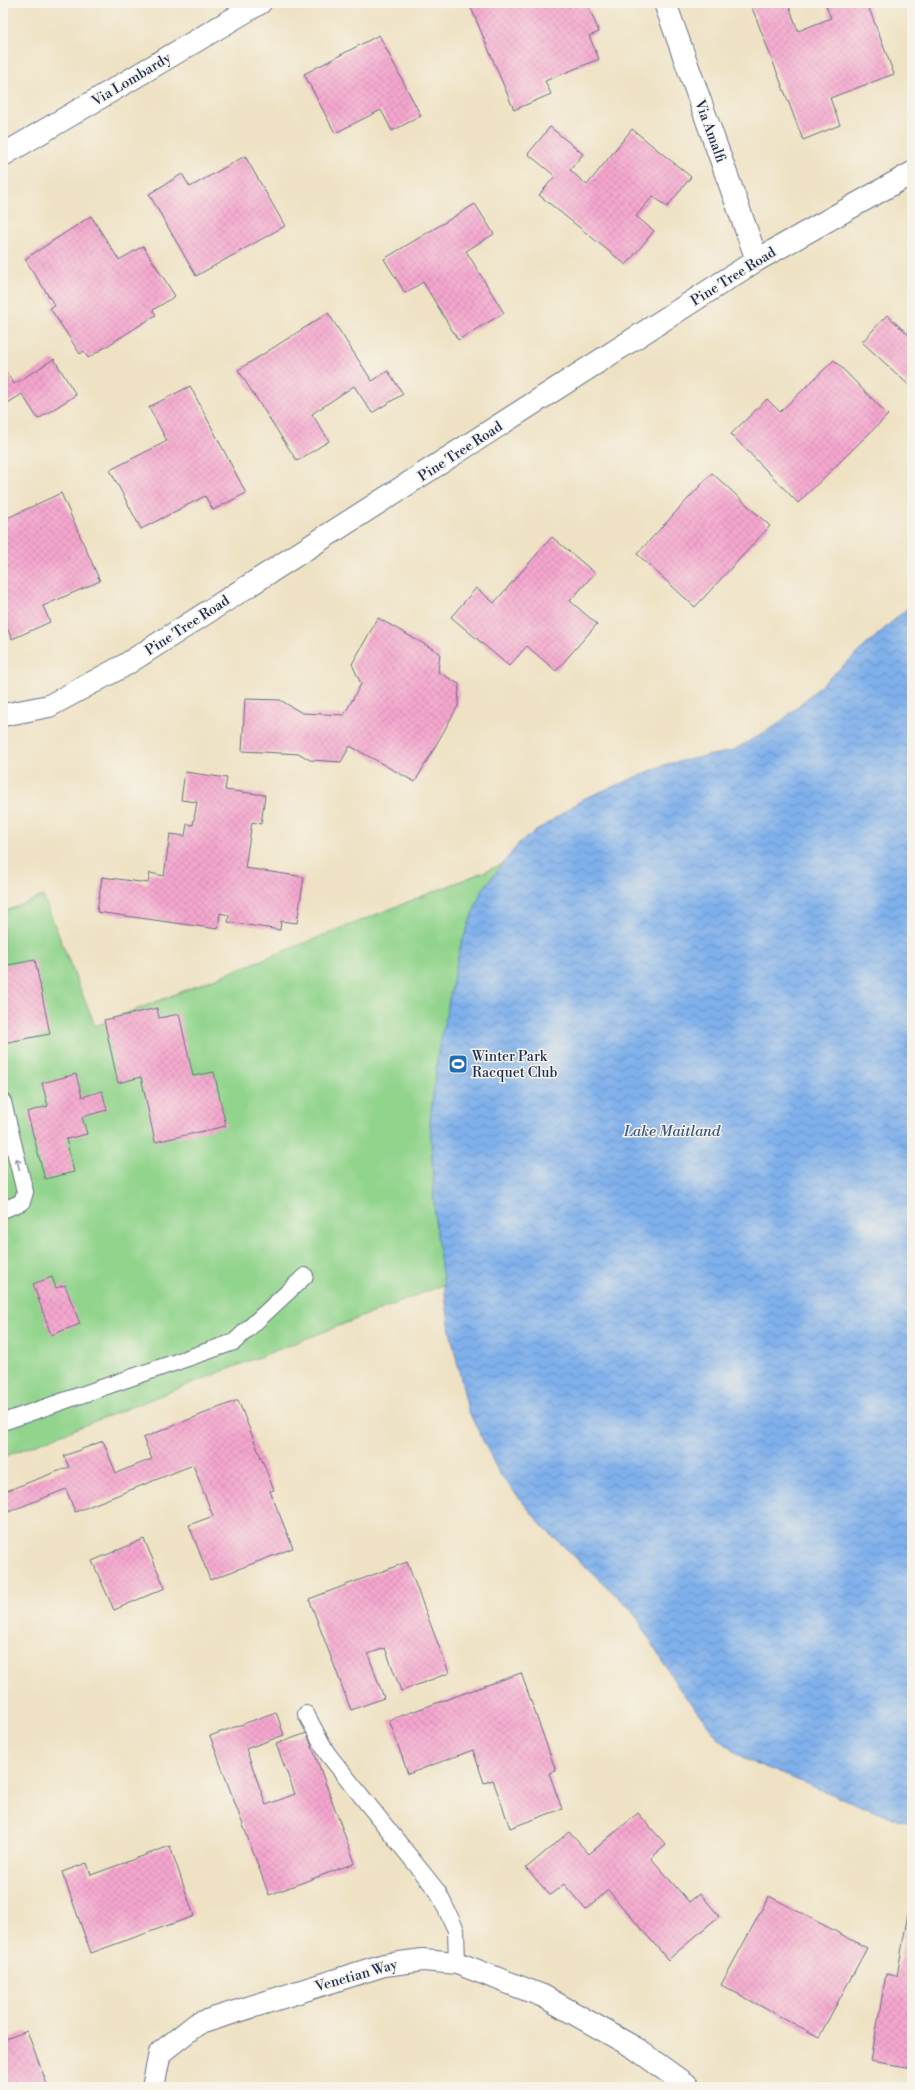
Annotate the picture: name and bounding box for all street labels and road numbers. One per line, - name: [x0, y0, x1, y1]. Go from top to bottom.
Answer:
- street label: Via Lombardy: [88, 49, 175, 111]
- street label: Via Amalfi: [690, 97, 730, 166]
- street label: Pine Tree Road: [688, 243, 780, 310]
- street label: Pine Tree Road: [415, 418, 506, 486]
- street label: Pine Tree Road: [142, 592, 233, 660]
- street label: Venetian Way: [312, 1956, 400, 1997]

